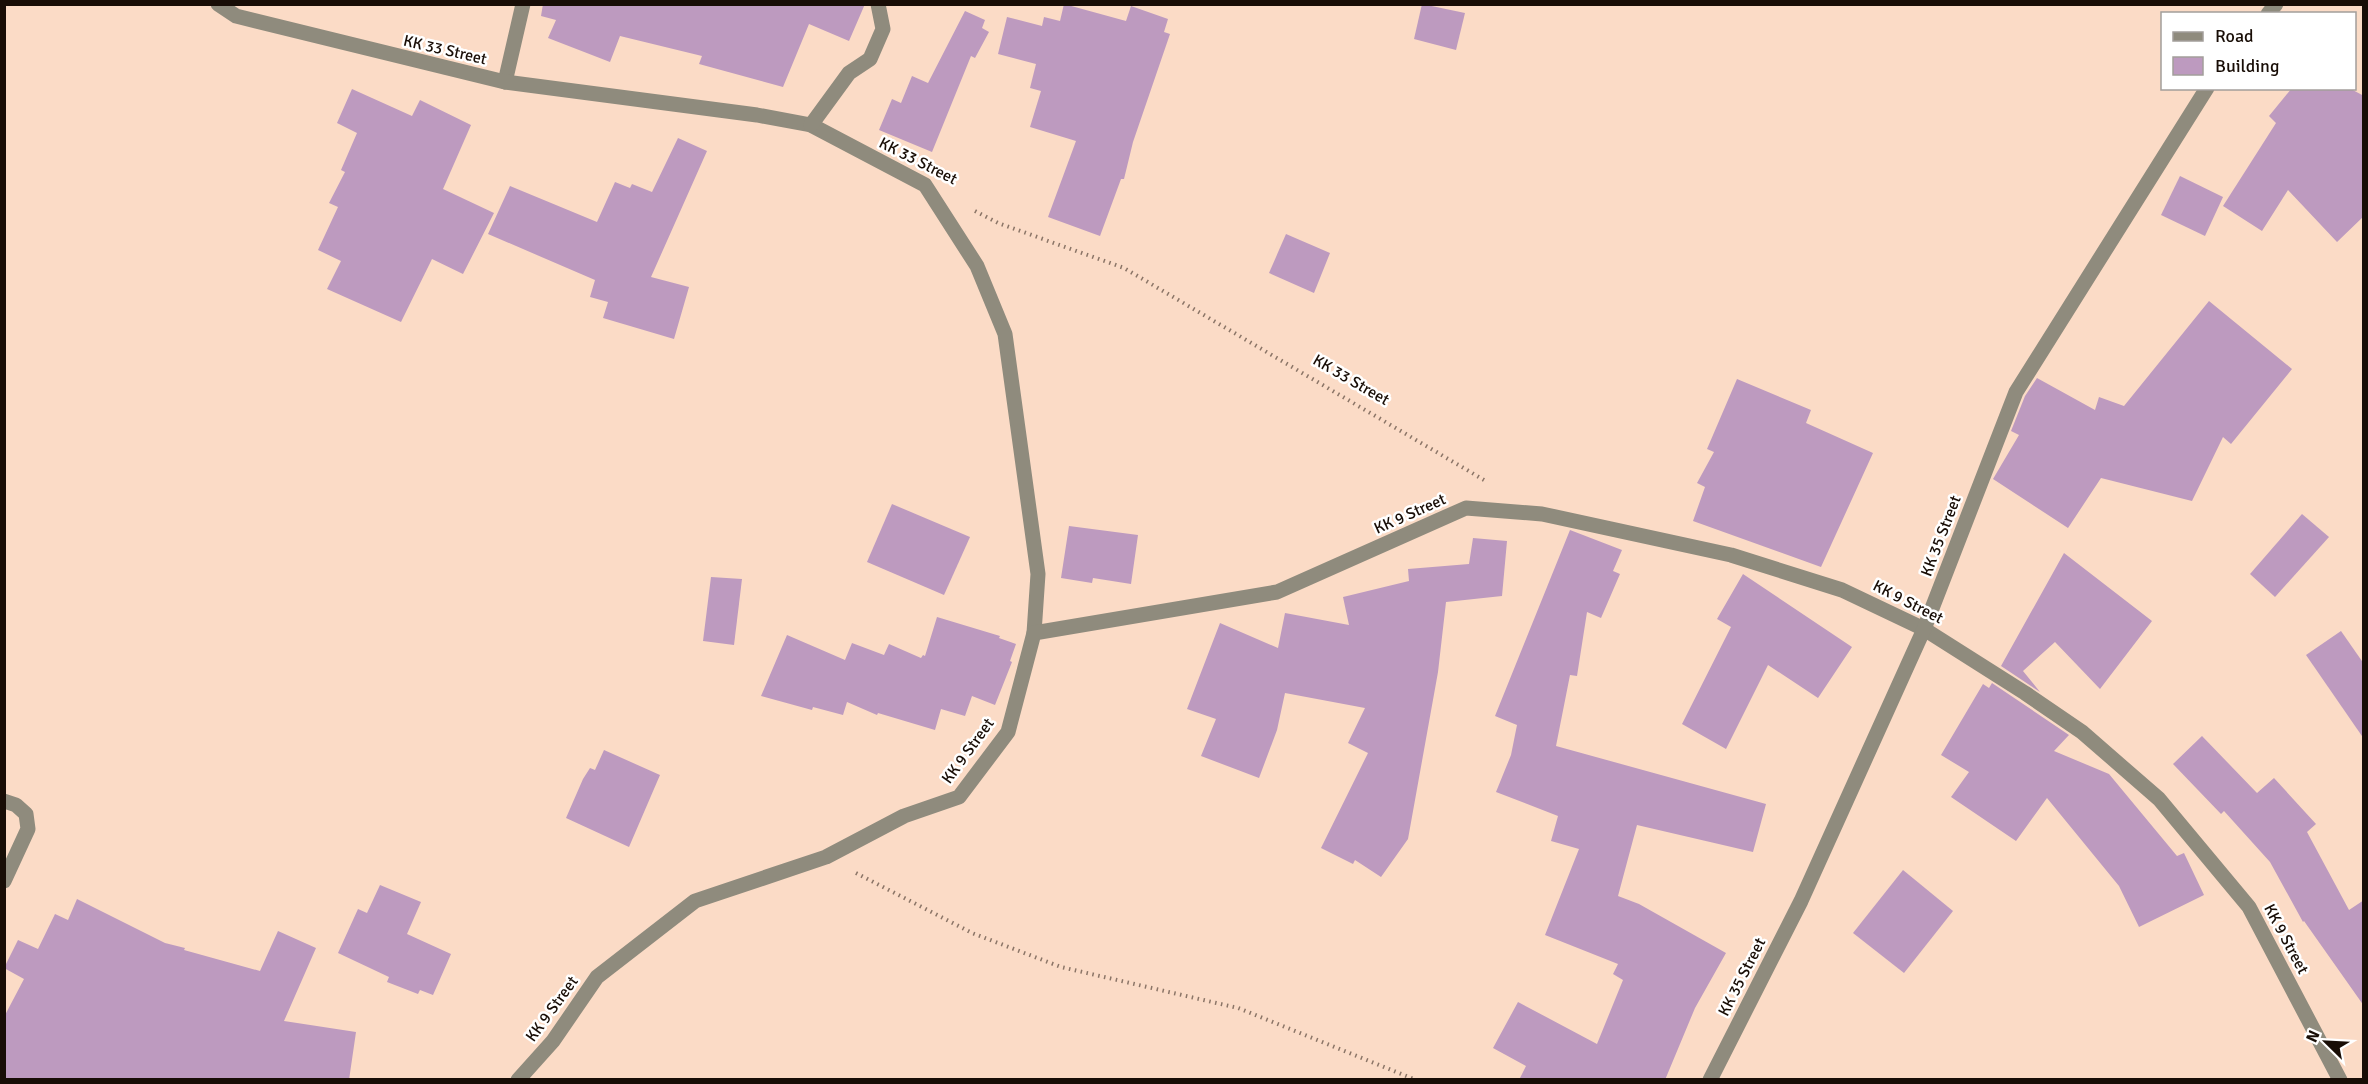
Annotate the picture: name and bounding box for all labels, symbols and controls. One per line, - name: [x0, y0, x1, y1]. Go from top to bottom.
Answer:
- legend: [2161, 12, 2356, 90]
- text: Road: [2215, 25, 2254, 47]
- street label: KK 33 Street: [401, 31, 489, 69]
- text: Building: [2215, 55, 2279, 77]
- street label: KK 33 Street: [876, 133, 961, 189]
- street label: KK 33 Street: [1309, 350, 1393, 410]
- street label: KK 9 Street: [1371, 489, 1449, 539]
- street label: KK 35 Street: [1916, 492, 1966, 579]
- street label: KK 9 Street: [1869, 576, 1947, 628]
- street label: KK 9 Street: [937, 714, 999, 788]
- street label: KK 9 Street: [2259, 901, 2313, 978]
- street label: KK 35 Street: [1714, 934, 1770, 1019]
- street label: KK 9 Street: [521, 972, 583, 1046]
- north arrow: [2296, 1012, 2356, 1072]
- text: N: [2302, 1027, 2325, 1045]

